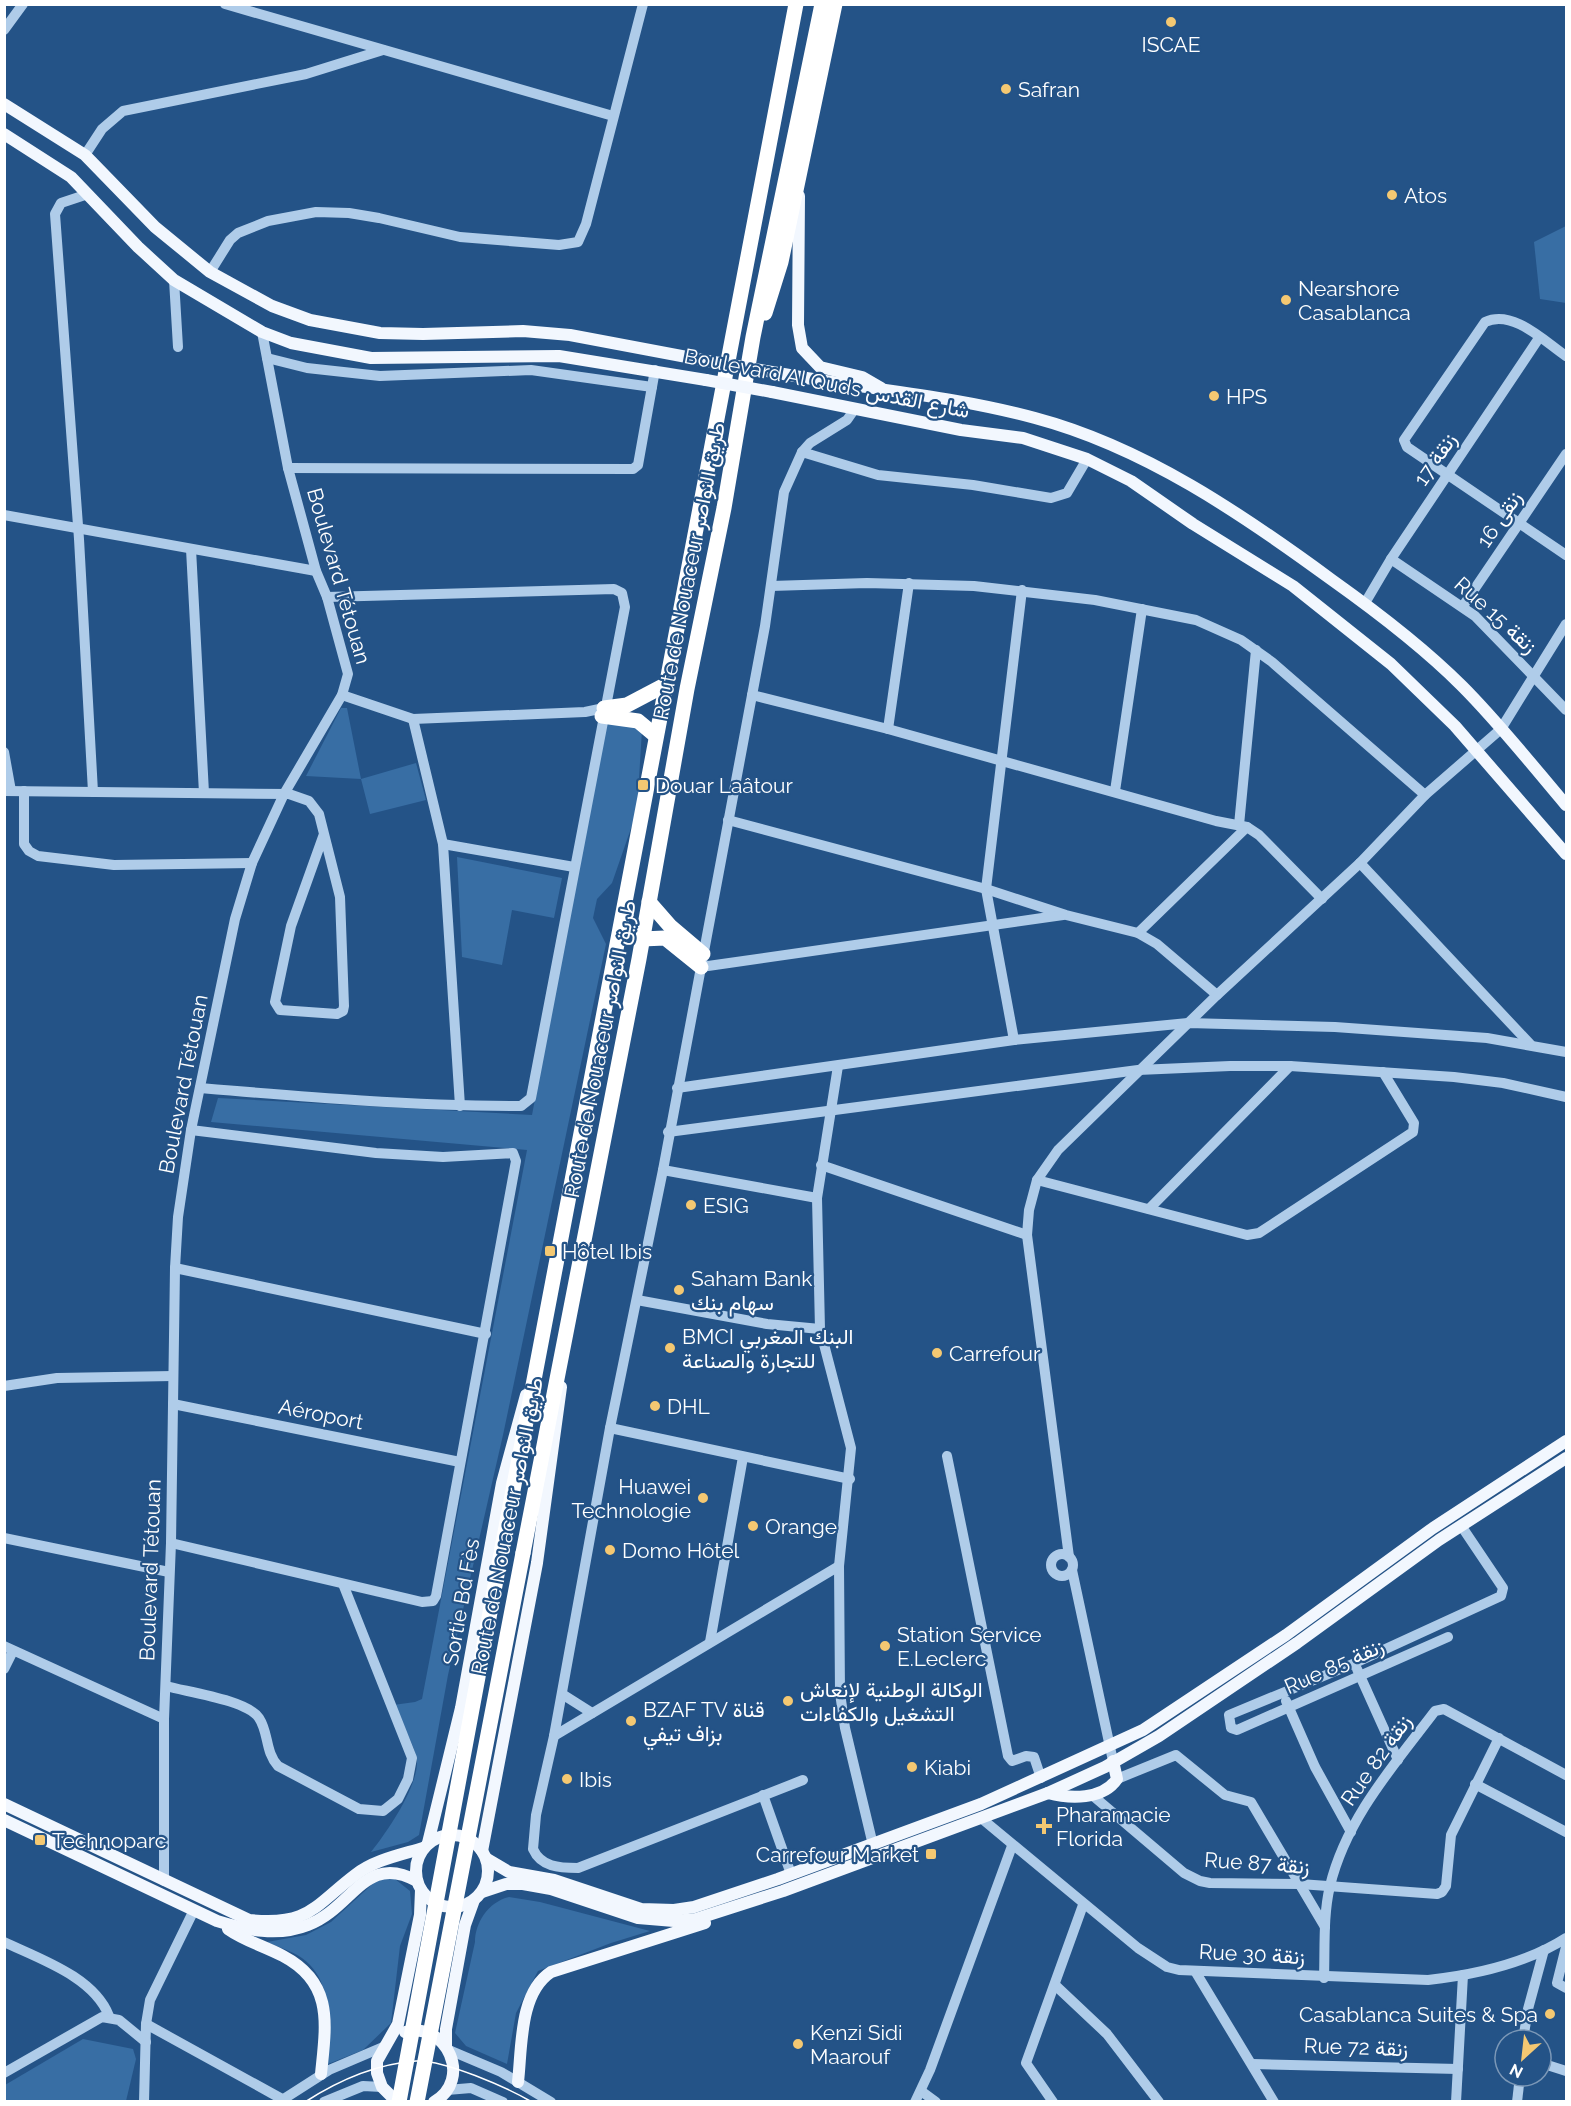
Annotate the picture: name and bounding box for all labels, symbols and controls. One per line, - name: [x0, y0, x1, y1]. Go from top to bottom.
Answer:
- marker: ISCAE: [1164, 15, 1178, 29]
- place label: ISCAE: [1141, 32, 1201, 57]
- place label: Safran: [1018, 77, 1080, 102]
- marker: Safran: [999, 82, 1013, 96]
- place label: Atos: [1404, 183, 1447, 208]
- marker: Atos: [1385, 188, 1399, 202]
- place label: Nearshore Casablanca: [1298, 276, 1411, 325]
- marker: Nearshore Casablanca: [1279, 293, 1293, 307]
- street label: Boulevard Al Quds شارع القدس: [682, 343, 972, 425]
- place label: HPS: [1226, 384, 1268, 409]
- marker: HPS: [1207, 389, 1221, 403]
- street label: Route de Nouaceur طريق النواصر: [648, 420, 731, 722]
- street label: زنقة 17: [1408, 428, 1463, 491]
- street label: Boulevard Tétouan: [302, 485, 376, 667]
- street label: زنقى 16: [1471, 486, 1528, 553]
- street label: Rue 15 زنقة: [1449, 571, 1542, 659]
- place label: Douar Laâtour: [655, 773, 794, 798]
- marker: Douar Laâtour: [636, 778, 650, 792]
- street label: Route de Nouaceur طريق النواصر: [559, 898, 642, 1200]
- street label: Boulevard Tétouan: [153, 992, 213, 1176]
- place label: ESIG: [703, 1193, 749, 1218]
- marker: ESIG: [684, 1198, 698, 1212]
- place label: Hôtel Ibis: [562, 1239, 652, 1264]
- marker: Hôtel Ibis: [543, 1244, 557, 1258]
- place label: Saham Bank سهام بنك: [691, 1266, 812, 1317]
- marker: Saham Bank سهام بنك: [672, 1283, 686, 1297]
- place label: BMCI البنك المغربي للتجارة والصناعة: [682, 1324, 853, 1374]
- marker: BMCI البنك المغربي للتجارة والصناعة: [663, 1341, 677, 1355]
- place label: Carrefour: [949, 1341, 1041, 1366]
- marker: Carrefour: [930, 1346, 944, 1360]
- street label: Route de Nouaceur طريق النواصر: [466, 1375, 549, 1677]
- street label: Aéroport: [277, 1394, 365, 1434]
- place label: DHL: [667, 1394, 710, 1419]
- marker: DHL: [648, 1399, 662, 1413]
- place label: Huawei Technologie: [572, 1474, 691, 1523]
- street label: Boulevard Tétouan: [134, 1479, 166, 1661]
- marker: Huawei Technologie: [696, 1491, 710, 1505]
- place label: Orange: [765, 1514, 837, 1539]
- marker: Orange: [746, 1519, 760, 1533]
- street label: Sortie Bd Fès: [438, 1537, 484, 1667]
- place label: Domo Hôtel: [622, 1538, 739, 1563]
- marker: Domo Hôtel: [603, 1543, 617, 1557]
- place label: Station Service E.Leclerc: [897, 1622, 1042, 1671]
- street label: Rue 85 زنقة: [1280, 1633, 1388, 1700]
- marker: Station Service E.Leclerc: [878, 1639, 892, 1653]
- place label: الوكالة الوطنية لإنعاش التشغيل والكفاءات: [800, 1677, 983, 1727]
- marker: الوكالة الوطنية لإنعاش التشغيل والكفاءات: [781, 1694, 795, 1708]
- place label: BZAF TV قناة بزاف تيفي: [643, 1697, 765, 1751]
- street label: Rue 82 زنقة: [1335, 1710, 1417, 1811]
- marker: BZAF TV قناة بزاف تيفي: [624, 1714, 638, 1728]
- place label: Kiabi: [924, 1755, 971, 1780]
- marker: Kiabi: [905, 1760, 919, 1774]
- place label: Ibis: [579, 1767, 612, 1792]
- marker: Ibis: [560, 1772, 574, 1786]
- place label: Pharamacie Florida: [1056, 1802, 1171, 1851]
- marker: Pharamacie Florida: [1037, 1819, 1051, 1833]
- place label: Technoparc: [52, 1828, 166, 1853]
- marker: Technoparc: [33, 1833, 47, 1847]
- place label: Carrefour Market: [756, 1842, 919, 1867]
- marker: Carrefour Market: [924, 1847, 938, 1861]
- street label: Rue 87 زنقة: [1203, 1847, 1311, 1880]
- street label: Rue 30 زنقة: [1198, 1939, 1306, 1970]
- place label: Casablanca Suites & Spa: [1299, 2002, 1538, 2027]
- marker: Casablanca Suites & Spa: [1543, 2007, 1557, 2021]
- place label: Kenzi Sidi Maarouf: [810, 2020, 903, 2069]
- north arrow: [1493, 2028, 1553, 2088]
- street label: Rue 72 زنقة: [1303, 2033, 1409, 2062]
- marker: Kenzi Sidi Maarouf: [791, 2037, 805, 2051]
- text: N: [1507, 2060, 1526, 2082]

